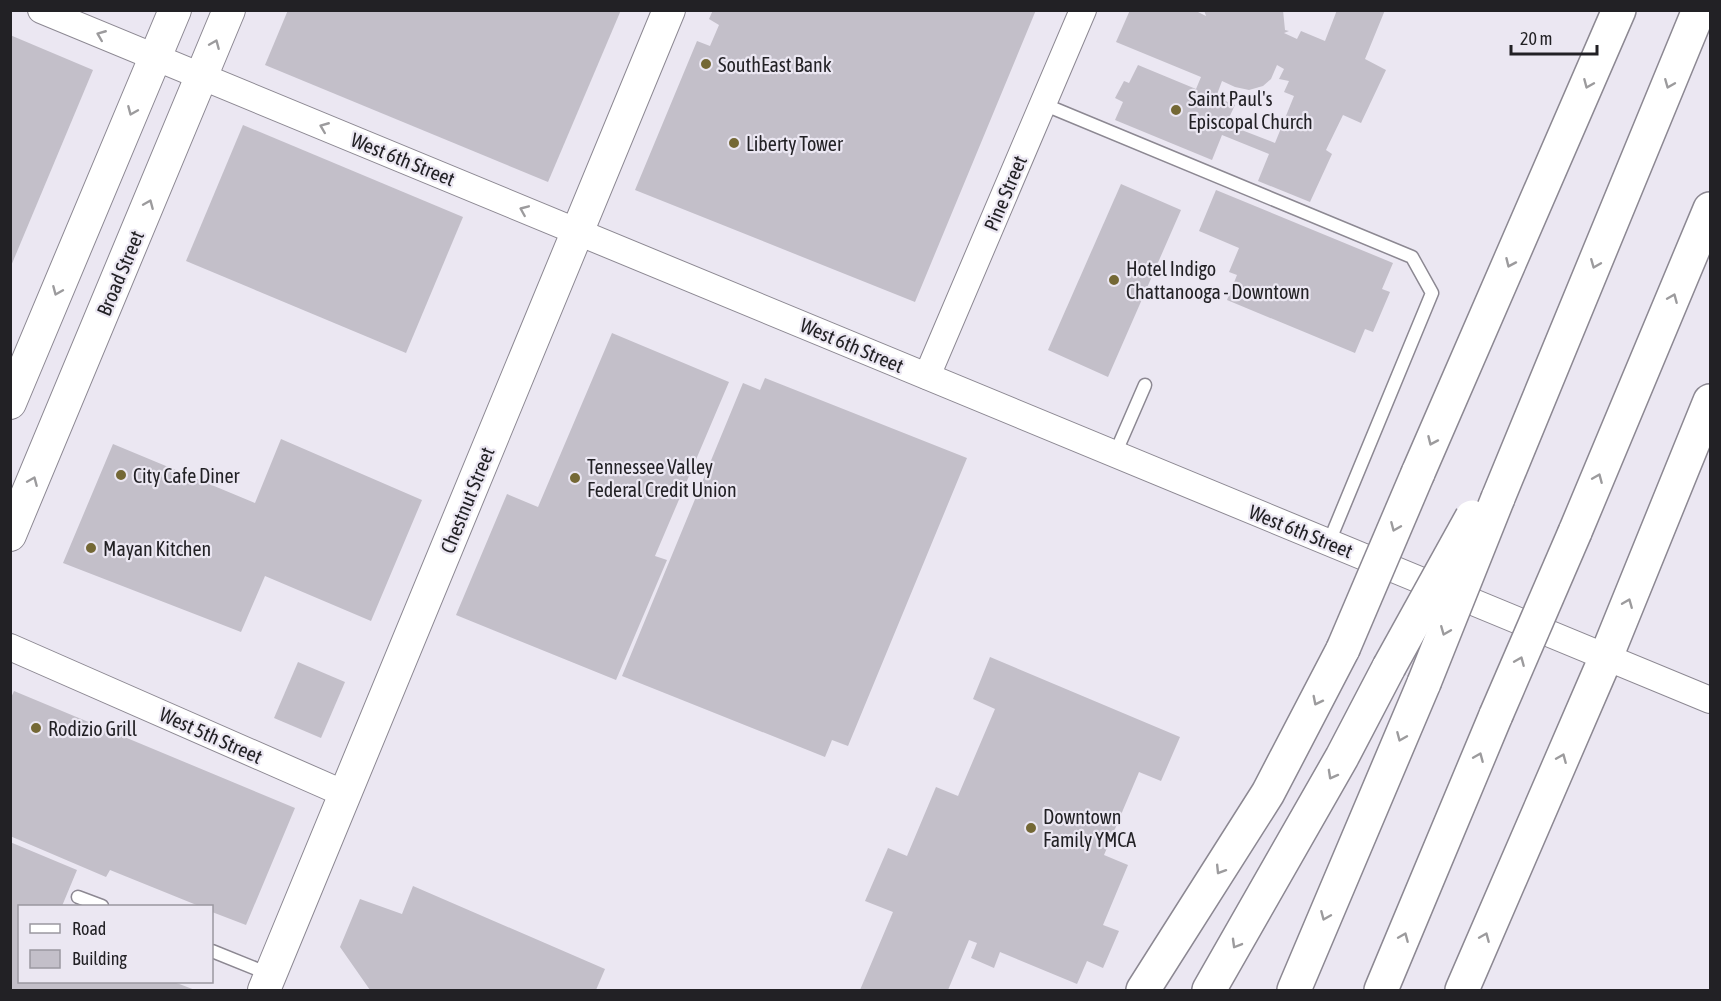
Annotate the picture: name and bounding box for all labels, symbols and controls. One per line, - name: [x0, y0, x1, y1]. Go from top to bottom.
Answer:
- scale bar: [1511, 18, 1596, 56]
- text: 20 m: [1520, 28, 1552, 49]
- one-way arrow: [96, 30, 107, 42]
- one-way arrow: [208, 39, 220, 50]
- place label: SouthEast Bank: [718, 53, 832, 76]
- marker: SouthEast Bank: [699, 57, 713, 71]
- one-way arrow: [1583, 77, 1595, 88]
- one-way arrow: [1664, 78, 1676, 89]
- place label: Saint Paul's Episcopal Church: [1188, 87, 1313, 133]
- marker: Saint Paul's Episcopal Church: [1169, 103, 1183, 117]
- one-way arrow: [127, 104, 139, 115]
- one-way arrow: [319, 122, 330, 134]
- street label: West 6th Street: [348, 128, 459, 190]
- place label: Liberty Tower: [746, 132, 844, 155]
- marker: Liberty Tower: [727, 136, 741, 150]
- street label: Pine Street: [979, 152, 1031, 234]
- one-way arrow: [142, 200, 154, 211]
- one-way arrow: [519, 205, 530, 217]
- street label: Broad Street: [92, 227, 148, 319]
- one-way arrow: [1505, 256, 1517, 267]
- place label: Hotel Indigo Chattanooga - Downtown: [1126, 257, 1310, 303]
- one-way arrow: [1590, 258, 1602, 269]
- marker: Hotel Indigo Chattanooga - Downtown: [1107, 273, 1121, 287]
- one-way arrow: [52, 284, 64, 295]
- one-way arrow: [1666, 293, 1678, 304]
- street label: West 6th Street: [797, 313, 907, 377]
- one-way arrow: [1427, 435, 1439, 446]
- street label: Chestnut Street: [435, 443, 499, 556]
- place label: Tennessee Valley Federal Credit Union: [587, 455, 737, 501]
- place label: City Cafe Diner: [133, 464, 241, 487]
- marker: City Cafe Diner: [114, 468, 128, 482]
- marker: Tennessee Valley Federal Credit Union: [568, 471, 582, 485]
- one-way arrow: [1591, 473, 1603, 484]
- one-way arrow: [26, 476, 38, 487]
- street label: West 6th Street: [1246, 500, 1357, 562]
- one-way arrow: [1390, 520, 1402, 531]
- place label: Mayan Kitchen: [103, 537, 211, 560]
- marker: Mayan Kitchen: [84, 541, 98, 555]
- one-way arrow: [1621, 598, 1633, 609]
- one-way arrow: [1440, 625, 1452, 636]
- one-way arrow: [1512, 656, 1524, 667]
- one-way arrow: [1312, 695, 1324, 706]
- street label: West 5th Street: [156, 702, 266, 768]
- place label: Rodizio Grill: [48, 717, 138, 740]
- marker: Rodizio Grill: [29, 721, 43, 735]
- one-way arrow: [1397, 730, 1409, 741]
- one-way arrow: [1472, 752, 1484, 763]
- one-way arrow: [1555, 753, 1567, 764]
- one-way arrow: [1328, 768, 1339, 779]
- place label: Downtown Family YMCA: [1043, 805, 1136, 851]
- marker: Downtown Family YMCA: [1024, 821, 1038, 835]
- one-way arrow: [1217, 864, 1228, 875]
- legend: [18, 905, 213, 983]
- one-way arrow: [1320, 910, 1332, 921]
- text: Road: [72, 918, 106, 939]
- one-way arrow: [1397, 932, 1409, 943]
- one-way arrow: [1478, 932, 1490, 943]
- one-way arrow: [1232, 938, 1243, 948]
- text: Building: [72, 948, 127, 969]

